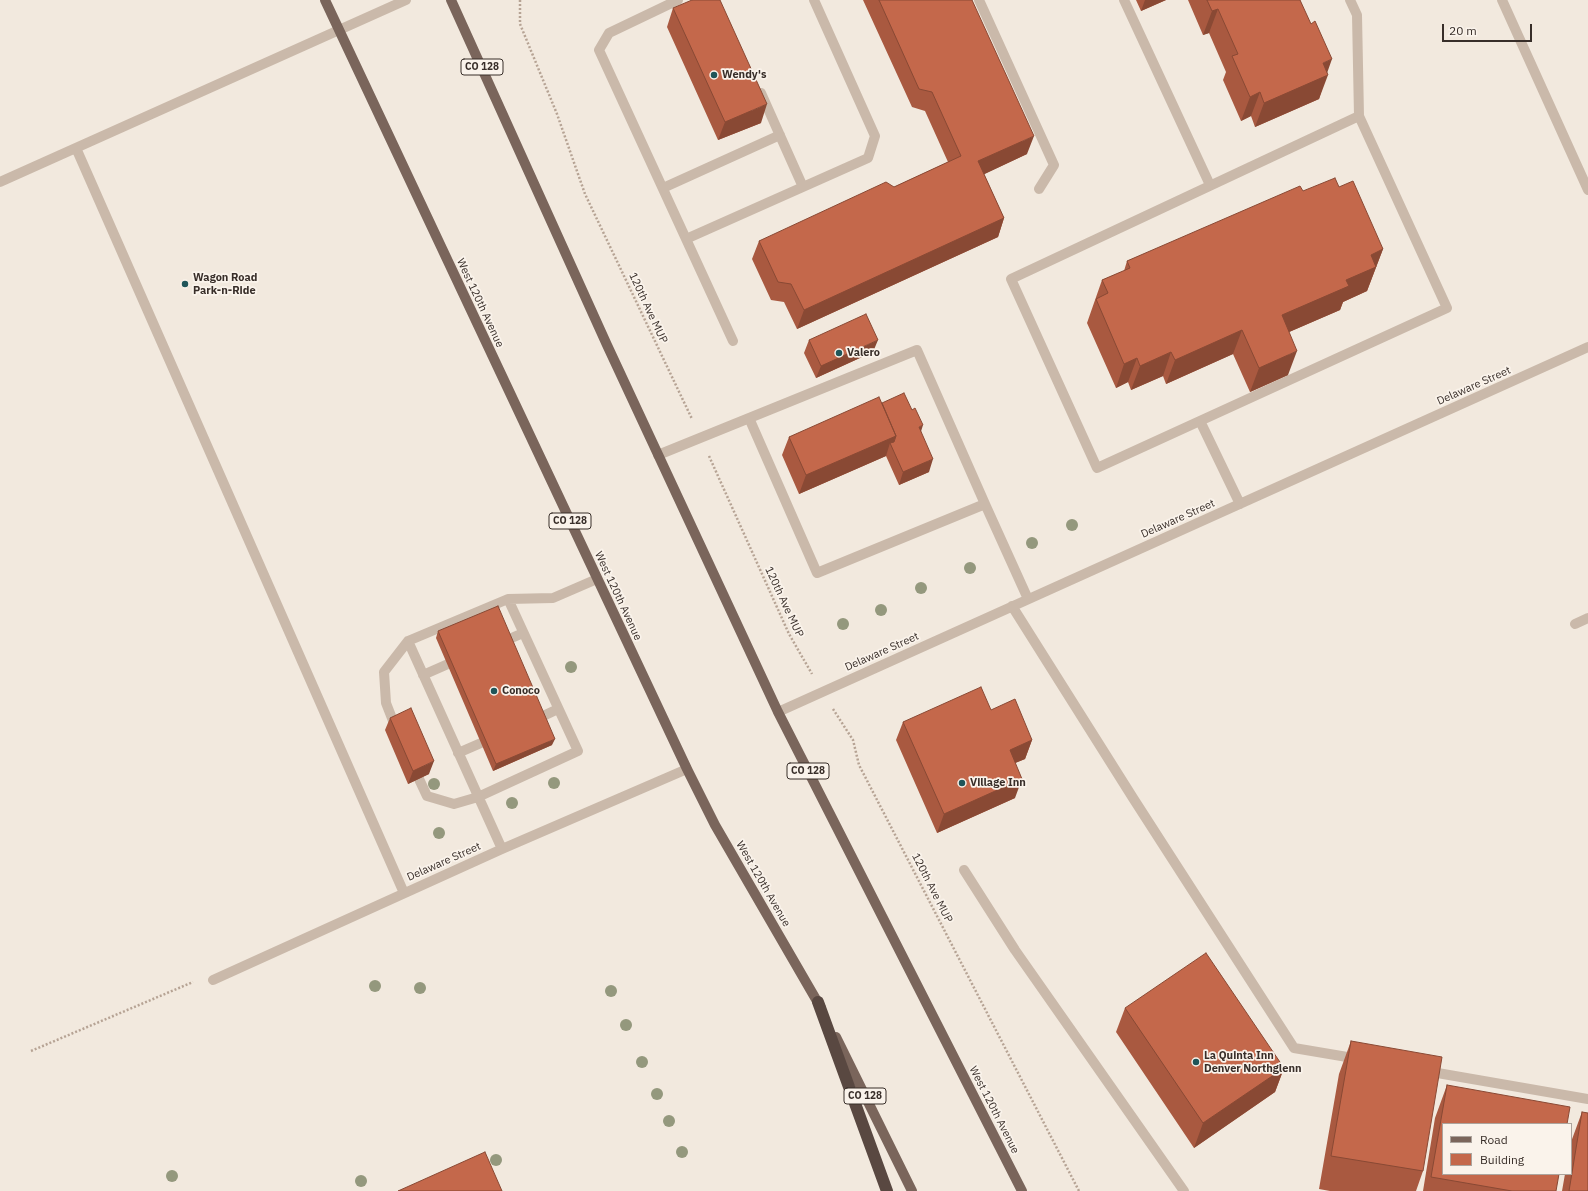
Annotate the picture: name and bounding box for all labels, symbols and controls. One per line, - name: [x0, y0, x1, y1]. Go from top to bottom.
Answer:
- scale bar: [1444, 16, 1534, 42]
- text: 20 m: [1449, 23, 1477, 38]
- road number: CO 128: [461, 59, 503, 75]
- place label: Wendy's: [722, 68, 766, 82]
- marker: Wendy's: [709, 70, 719, 80]
- street label: West 120th Avenue: [454, 256, 506, 350]
- place label: Wagon Road Park-n-Ride: [193, 271, 257, 297]
- street label: 120th Ave MUP: [626, 271, 670, 345]
- marker: Wagon Road Park-n-Ride: [180, 279, 190, 289]
- place label: Valero: [847, 346, 880, 360]
- marker: Valero: [834, 348, 844, 358]
- street label: Delaware Street: [1435, 364, 1513, 408]
- street label: Delaware Street: [1139, 497, 1217, 541]
- road number: CO 128: [549, 513, 591, 529]
- street label: West 120th Avenue: [592, 549, 644, 643]
- street label: 120th Ave MUP: [762, 565, 806, 639]
- street label: Delaware Street: [843, 630, 921, 674]
- place label: Conoco: [502, 684, 540, 698]
- marker: Conoco: [489, 686, 499, 696]
- road number: CO 128: [787, 763, 829, 779]
- place label: Village Inn: [970, 776, 1026, 790]
- marker: Village Inn: [957, 778, 967, 788]
- street label: West 120th Avenue: [733, 839, 793, 929]
- street label: Delaware Street: [405, 840, 483, 884]
- street label: 120th Ave MUP: [909, 851, 955, 925]
- place label: La Quinta Inn Denver Northglenn: [1204, 1049, 1301, 1075]
- marker: La Quinta Inn Denver Northglenn: [1191, 1057, 1201, 1067]
- street label: West 120th Avenue: [966, 1064, 1022, 1156]
- road number: CO 128: [844, 1088, 886, 1104]
- legend: [1442, 1123, 1572, 1175]
- text: Road: [1480, 1132, 1508, 1147]
- text: Building: [1480, 1152, 1524, 1167]

